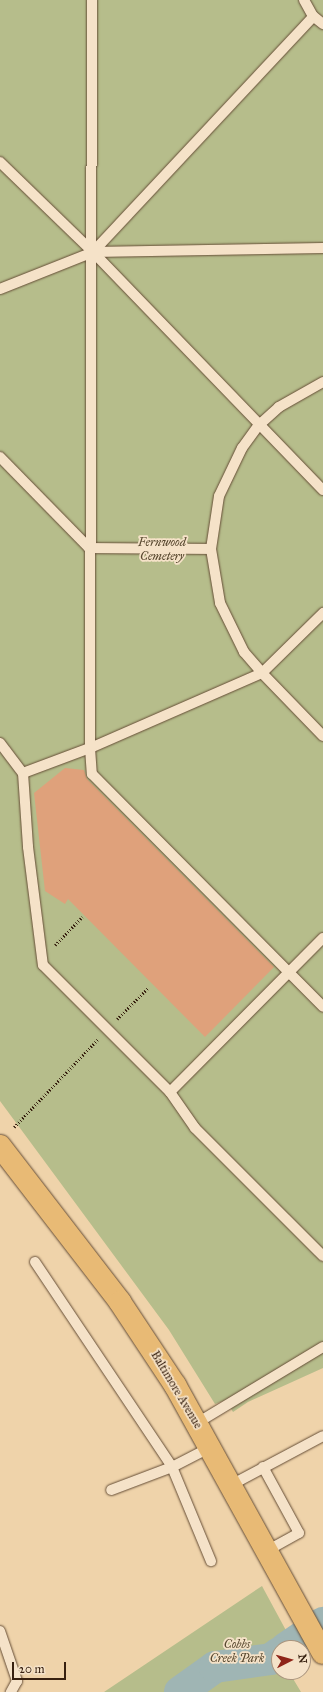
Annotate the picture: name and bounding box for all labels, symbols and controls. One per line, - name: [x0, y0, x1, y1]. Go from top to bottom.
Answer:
- park label: Fernwood Cemetery: [138, 536, 186, 564]
- street label: Baltimore Avenue: [147, 1349, 205, 1431]
- park label: Cobbs Creek Park: [210, 1638, 264, 1666]
- north arrow: [271, 1640, 311, 1680]
- text: N: [295, 1653, 309, 1664]
- scale bar: [14, 1654, 68, 1680]
- text: 20 m: [19, 1662, 45, 1676]

